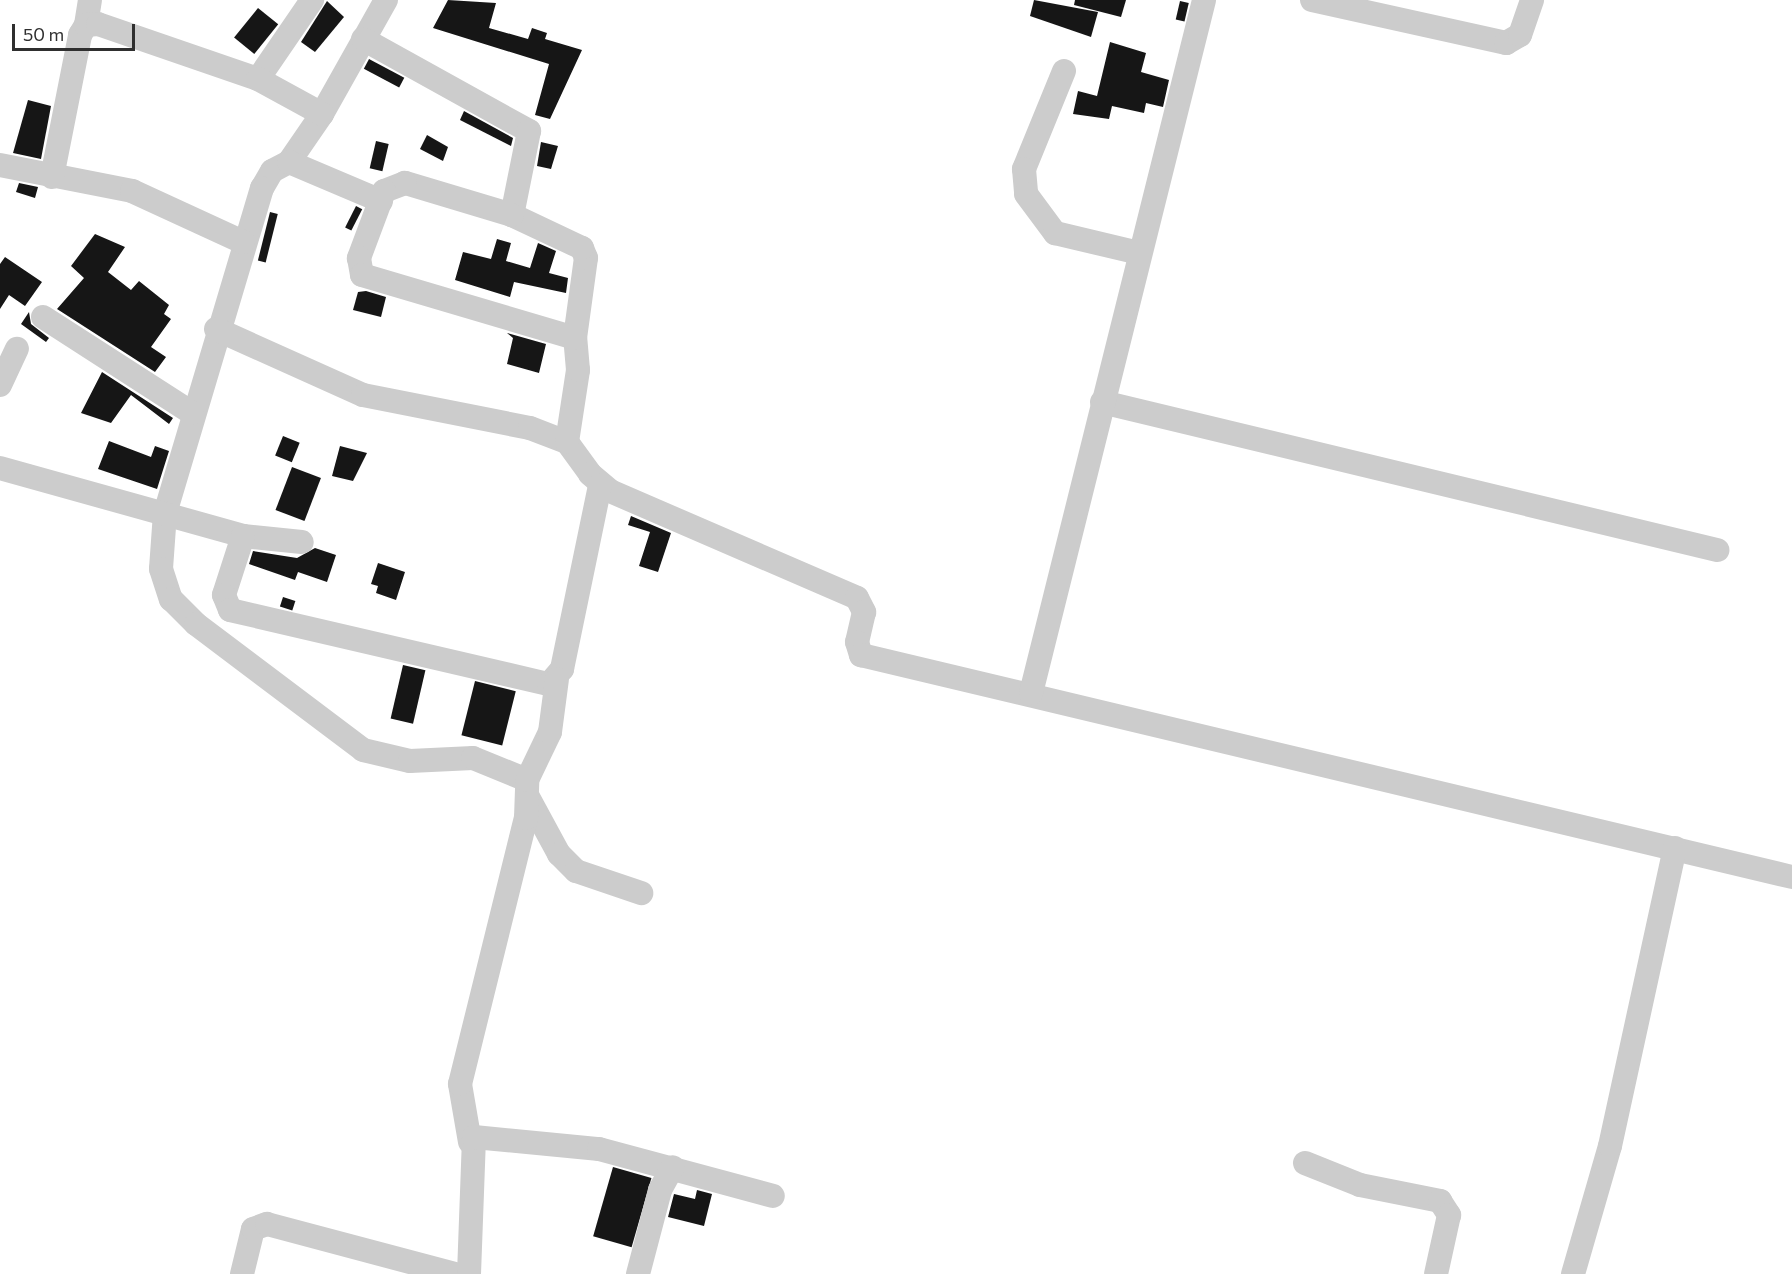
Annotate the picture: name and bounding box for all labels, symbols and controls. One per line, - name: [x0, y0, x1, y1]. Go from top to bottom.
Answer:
- scale bar: [15, 12, 138, 50]
- text: 50 m: [23, 23, 64, 45]

